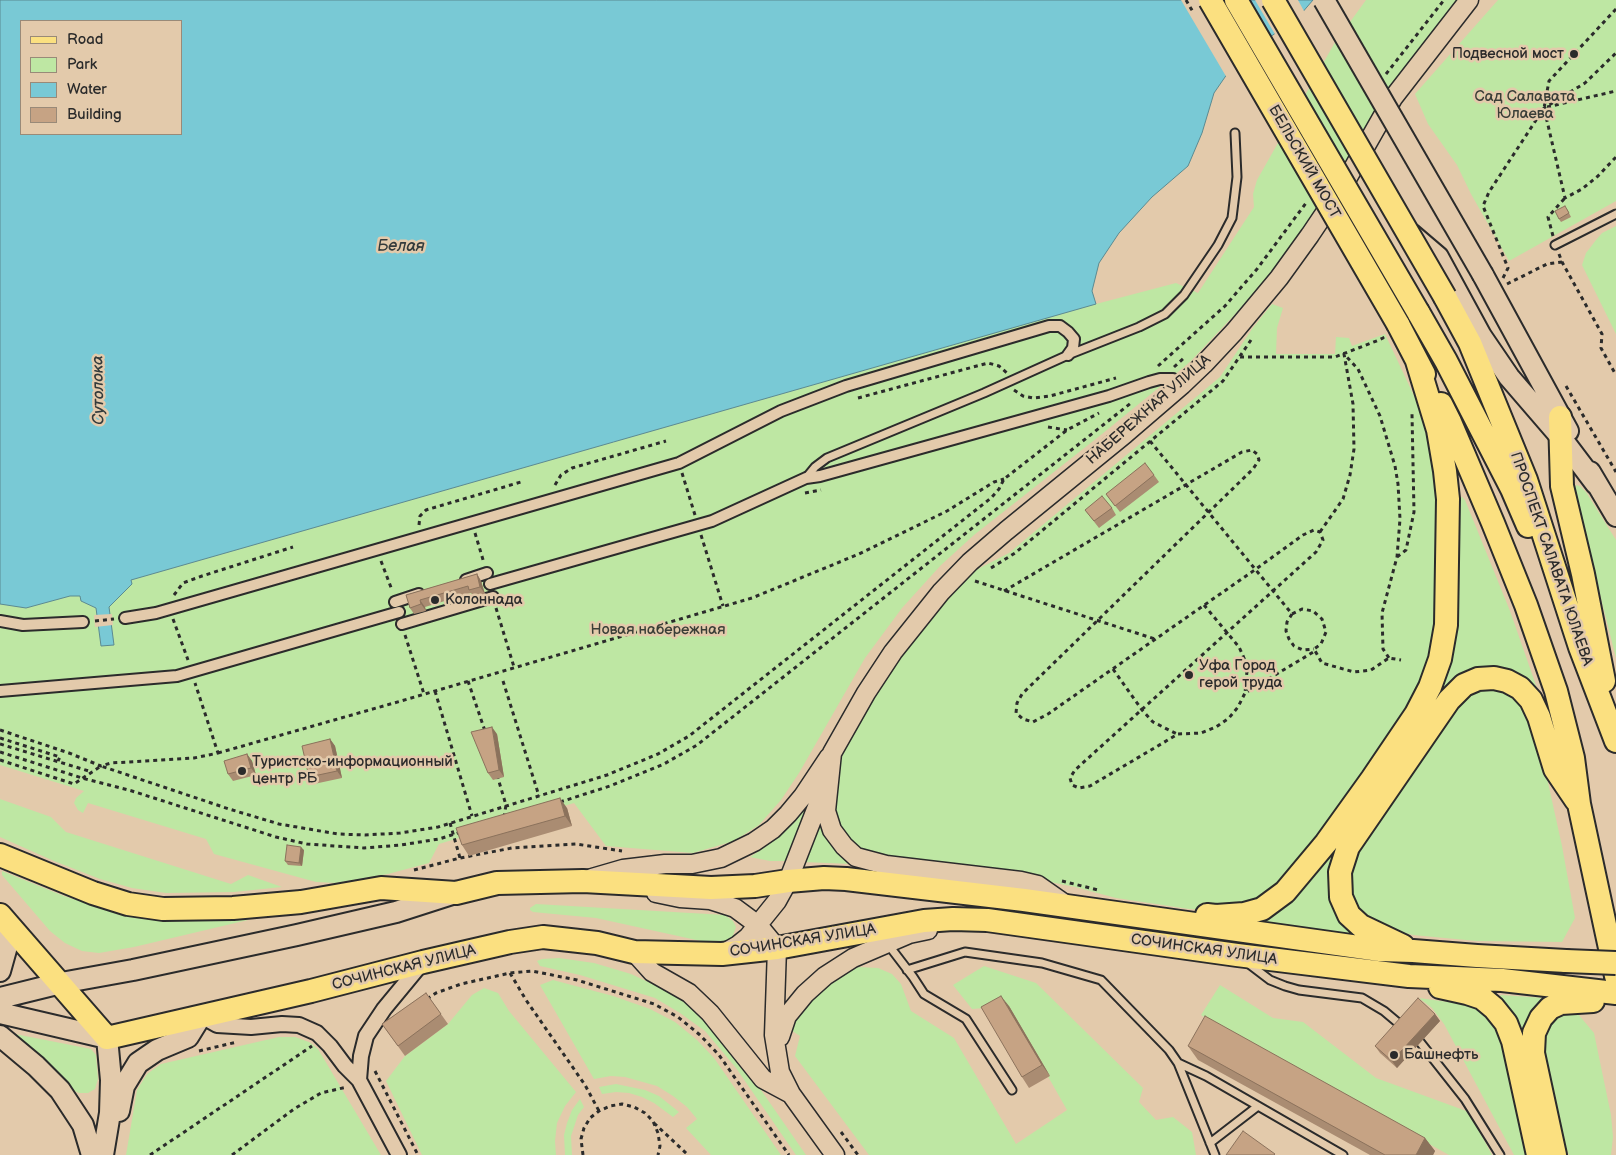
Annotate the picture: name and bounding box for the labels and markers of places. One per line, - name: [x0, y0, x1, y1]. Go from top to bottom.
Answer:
- place label: Подвесной мост: [1452, 45, 1564, 63]
- marker: Подвесной мост: [1568, 48, 1580, 60]
- place label: Колоннада: [445, 591, 523, 609]
- marker: Колоннада: [429, 594, 441, 606]
- place label: Уфа Город герой труда: [1199, 657, 1282, 692]
- marker: Уфа Город герой труда: [1183, 669, 1195, 681]
- place label: Туристско-информационный центр РБ: [252, 753, 453, 788]
- marker: Туристско-информационный центр РБ: [236, 765, 248, 777]
- place label: Башнефть: [1404, 1046, 1478, 1064]
- marker: Башнефть: [1388, 1049, 1400, 1061]

